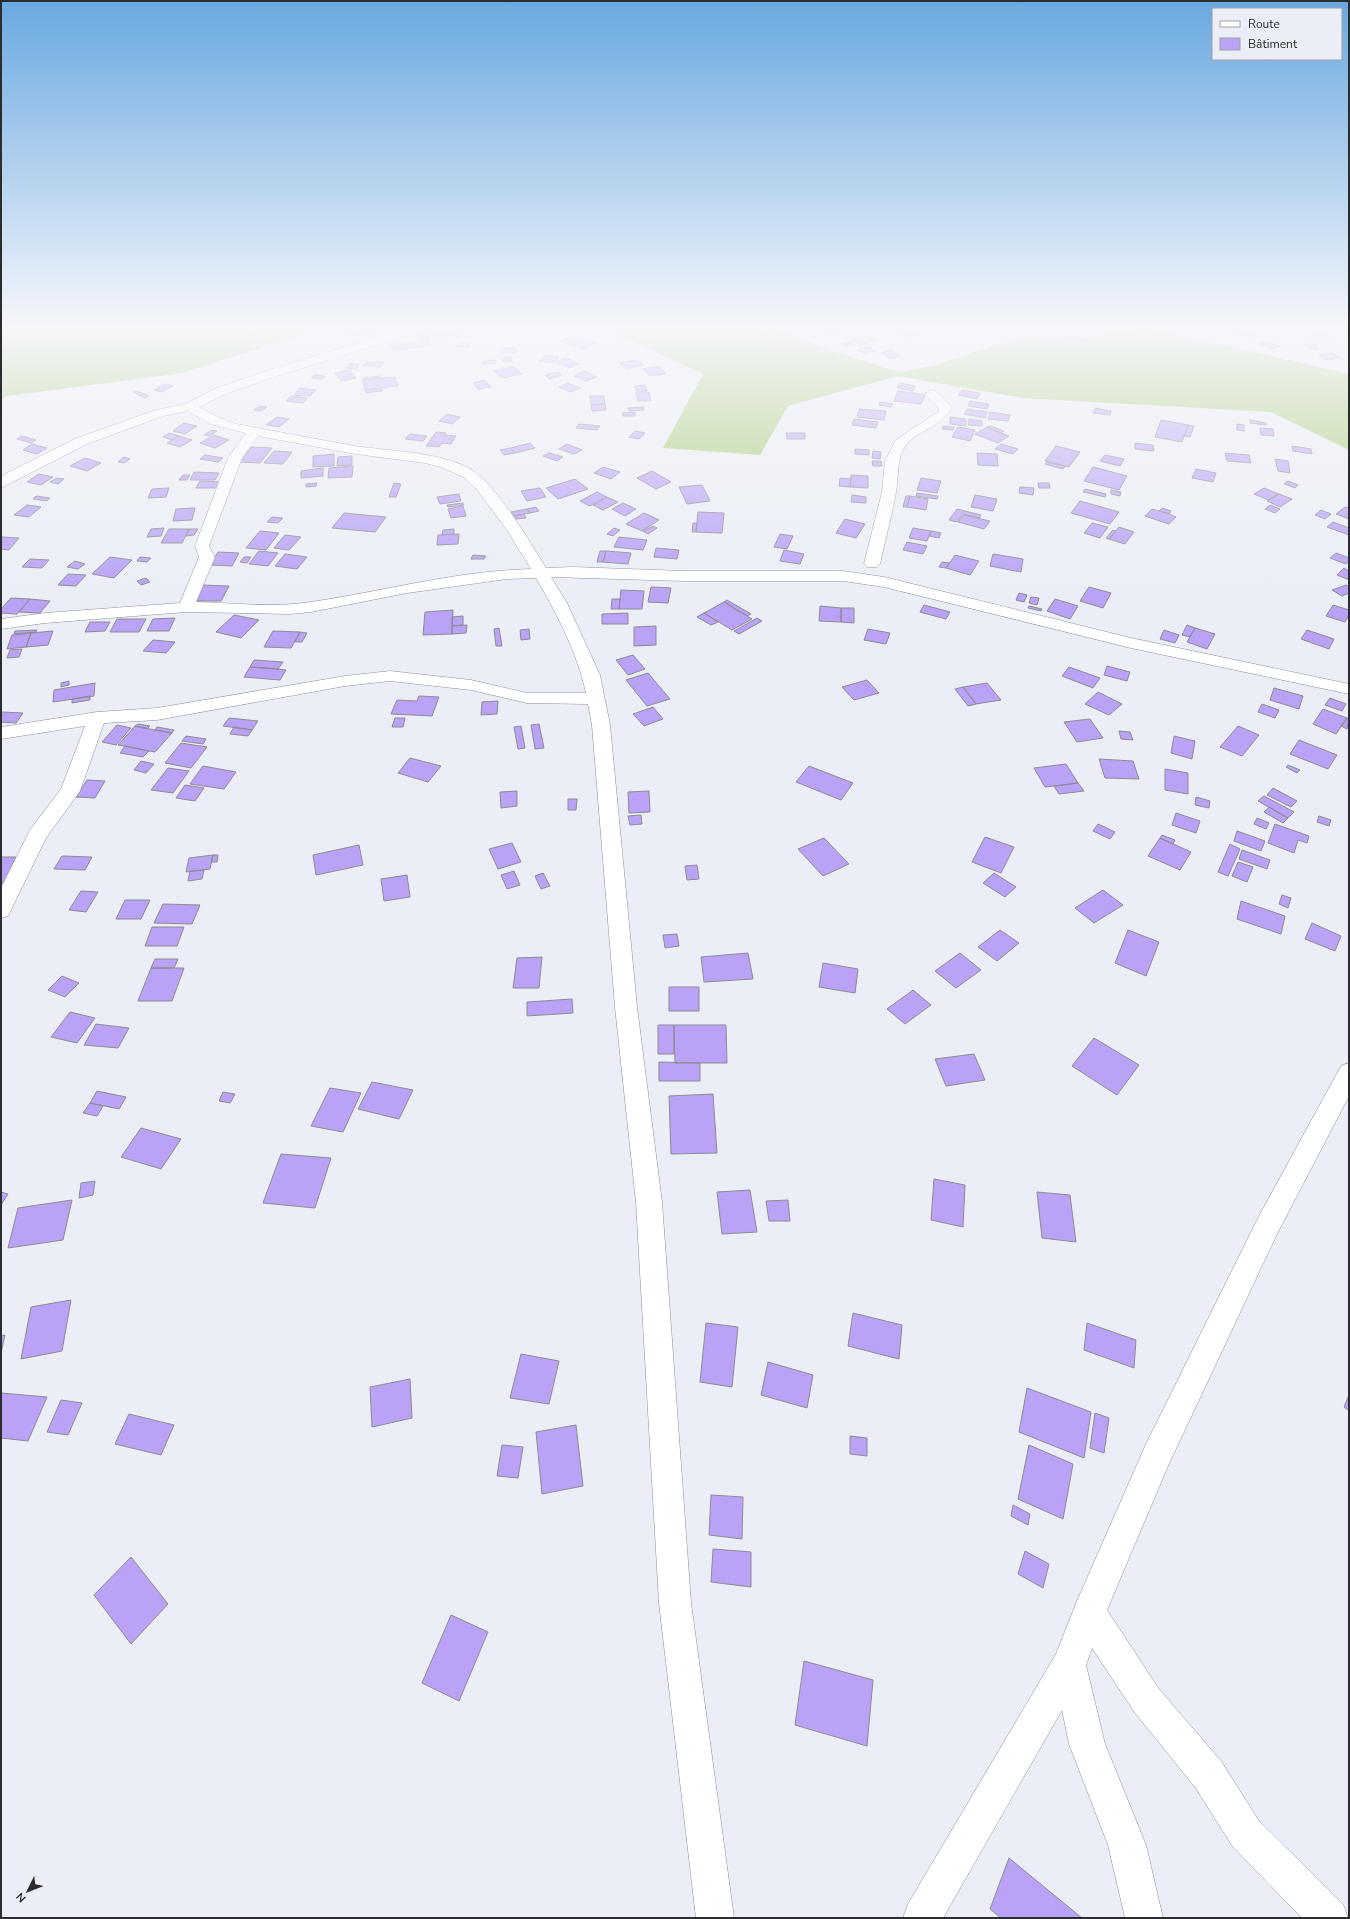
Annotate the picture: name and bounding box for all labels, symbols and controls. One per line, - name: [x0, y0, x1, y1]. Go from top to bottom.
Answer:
- legend: [1212, 8, 1342, 60]
- text: Route: [1248, 16, 1280, 32]
- text: Bâtiment: [1248, 36, 1298, 52]
- north arrow: [8, 1871, 48, 1911]
- text: N: [13, 1889, 29, 1906]

